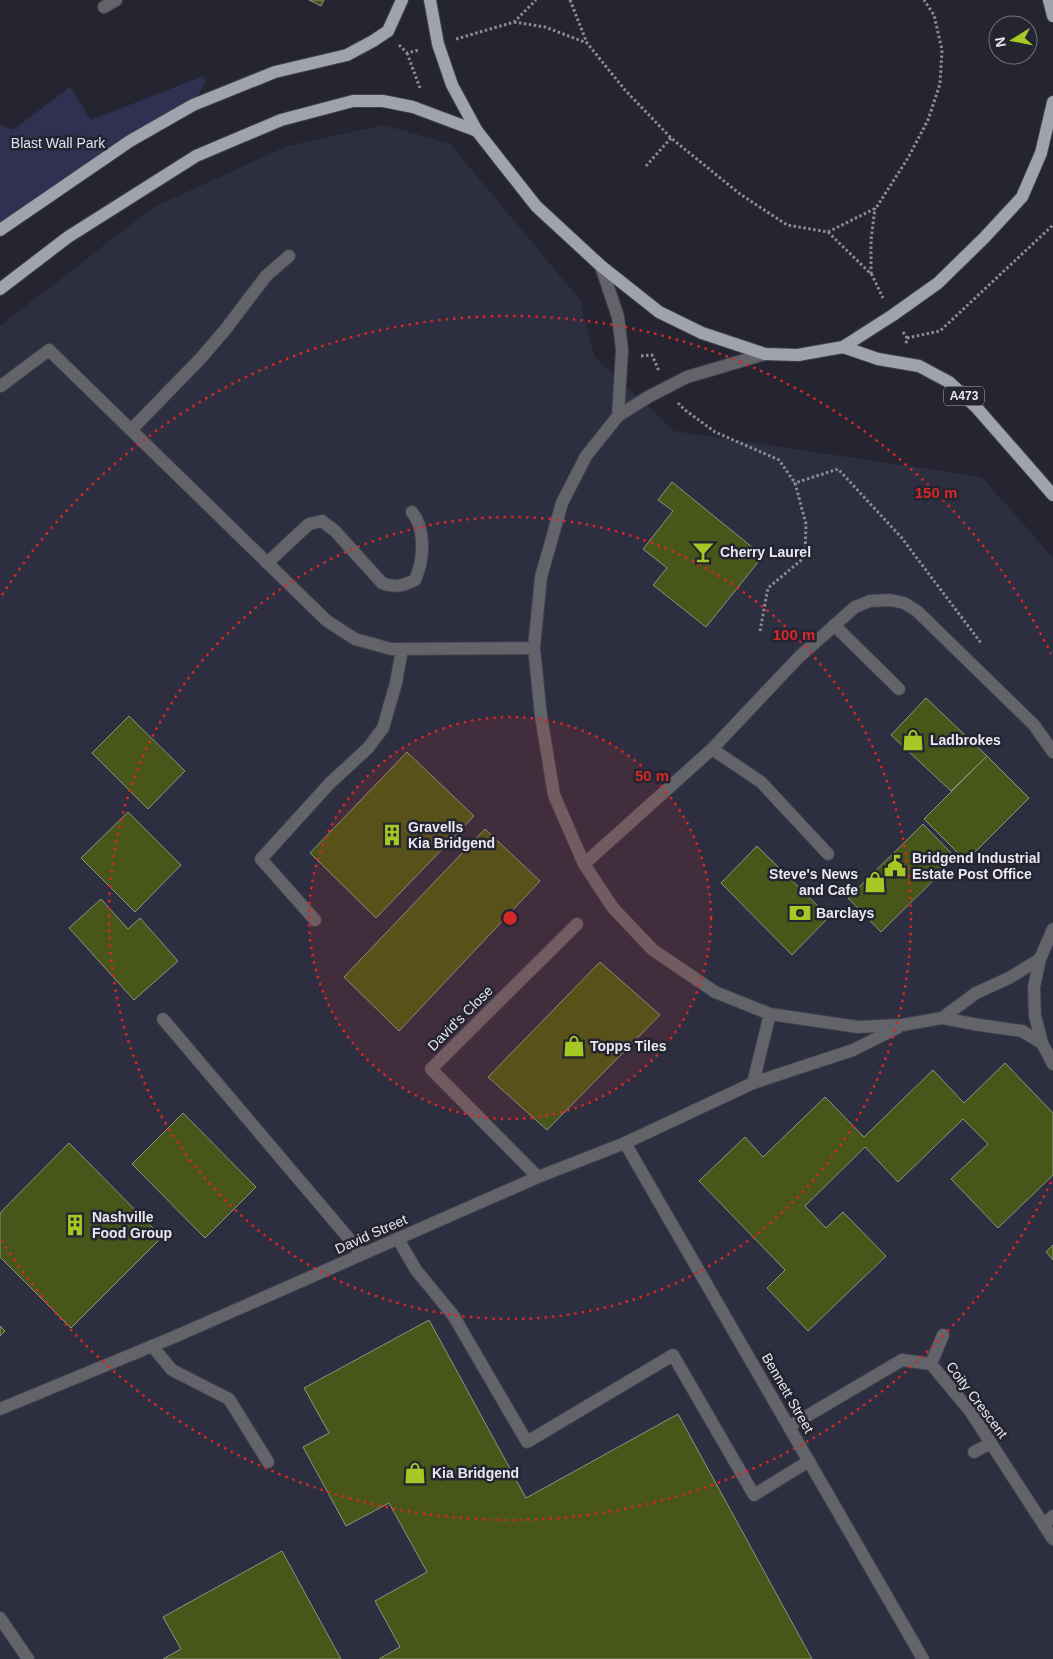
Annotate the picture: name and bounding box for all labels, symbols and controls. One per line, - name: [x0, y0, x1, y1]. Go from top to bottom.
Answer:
- north arrow: [988, 15, 1038, 65]
- text: N: [991, 36, 1009, 49]
- park label: Blast Wall Park: [11, 135, 106, 151]
- road number: A473: [944, 386, 984, 406]
- text: 150 m: [915, 484, 957, 501]
- bar icon: Cherry Laurel: [690, 539, 716, 565]
- place label: Cherry Laurel: [720, 544, 811, 560]
- text: 100 m: [773, 626, 815, 643]
- shop icon: Ladbrokes: [900, 727, 926, 753]
- place label: Ladbrokes: [930, 732, 1001, 748]
- text: 50 m: [635, 767, 669, 784]
- place label: Gravells Kia Bridgend: [408, 819, 495, 851]
- building icon: Gravells Kia Bridgend: [379, 822, 405, 848]
- place label: Bridgend Industrial Estate Post Office: [912, 850, 1040, 882]
- public building icon: Bridgend Industrial Estate Post Office: [882, 853, 908, 879]
- place label: Steve's News and Cafe: [769, 866, 858, 898]
- shop icon: Steve's News and Cafe: [862, 869, 888, 895]
- bank icon: Barclays: [787, 900, 813, 926]
- place label: Barclays: [816, 905, 875, 921]
- centre of rings: [501, 909, 519, 927]
- street label: David's Close: [424, 982, 496, 1054]
- shop icon: Topps Tiles: [561, 1033, 587, 1059]
- place label: Topps Tiles: [590, 1038, 667, 1054]
- place label: Nashville Food Group: [92, 1209, 172, 1241]
- street label: David Street: [333, 1211, 410, 1257]
- building icon: Nashville Food Group: [62, 1212, 88, 1238]
- street label: Bennett Street: [759, 1350, 817, 1436]
- street label: Coity Crescent: [943, 1359, 1011, 1442]
- shop icon: Kia Bridgend: [402, 1460, 428, 1486]
- place label: Kia Bridgend: [432, 1465, 519, 1481]

